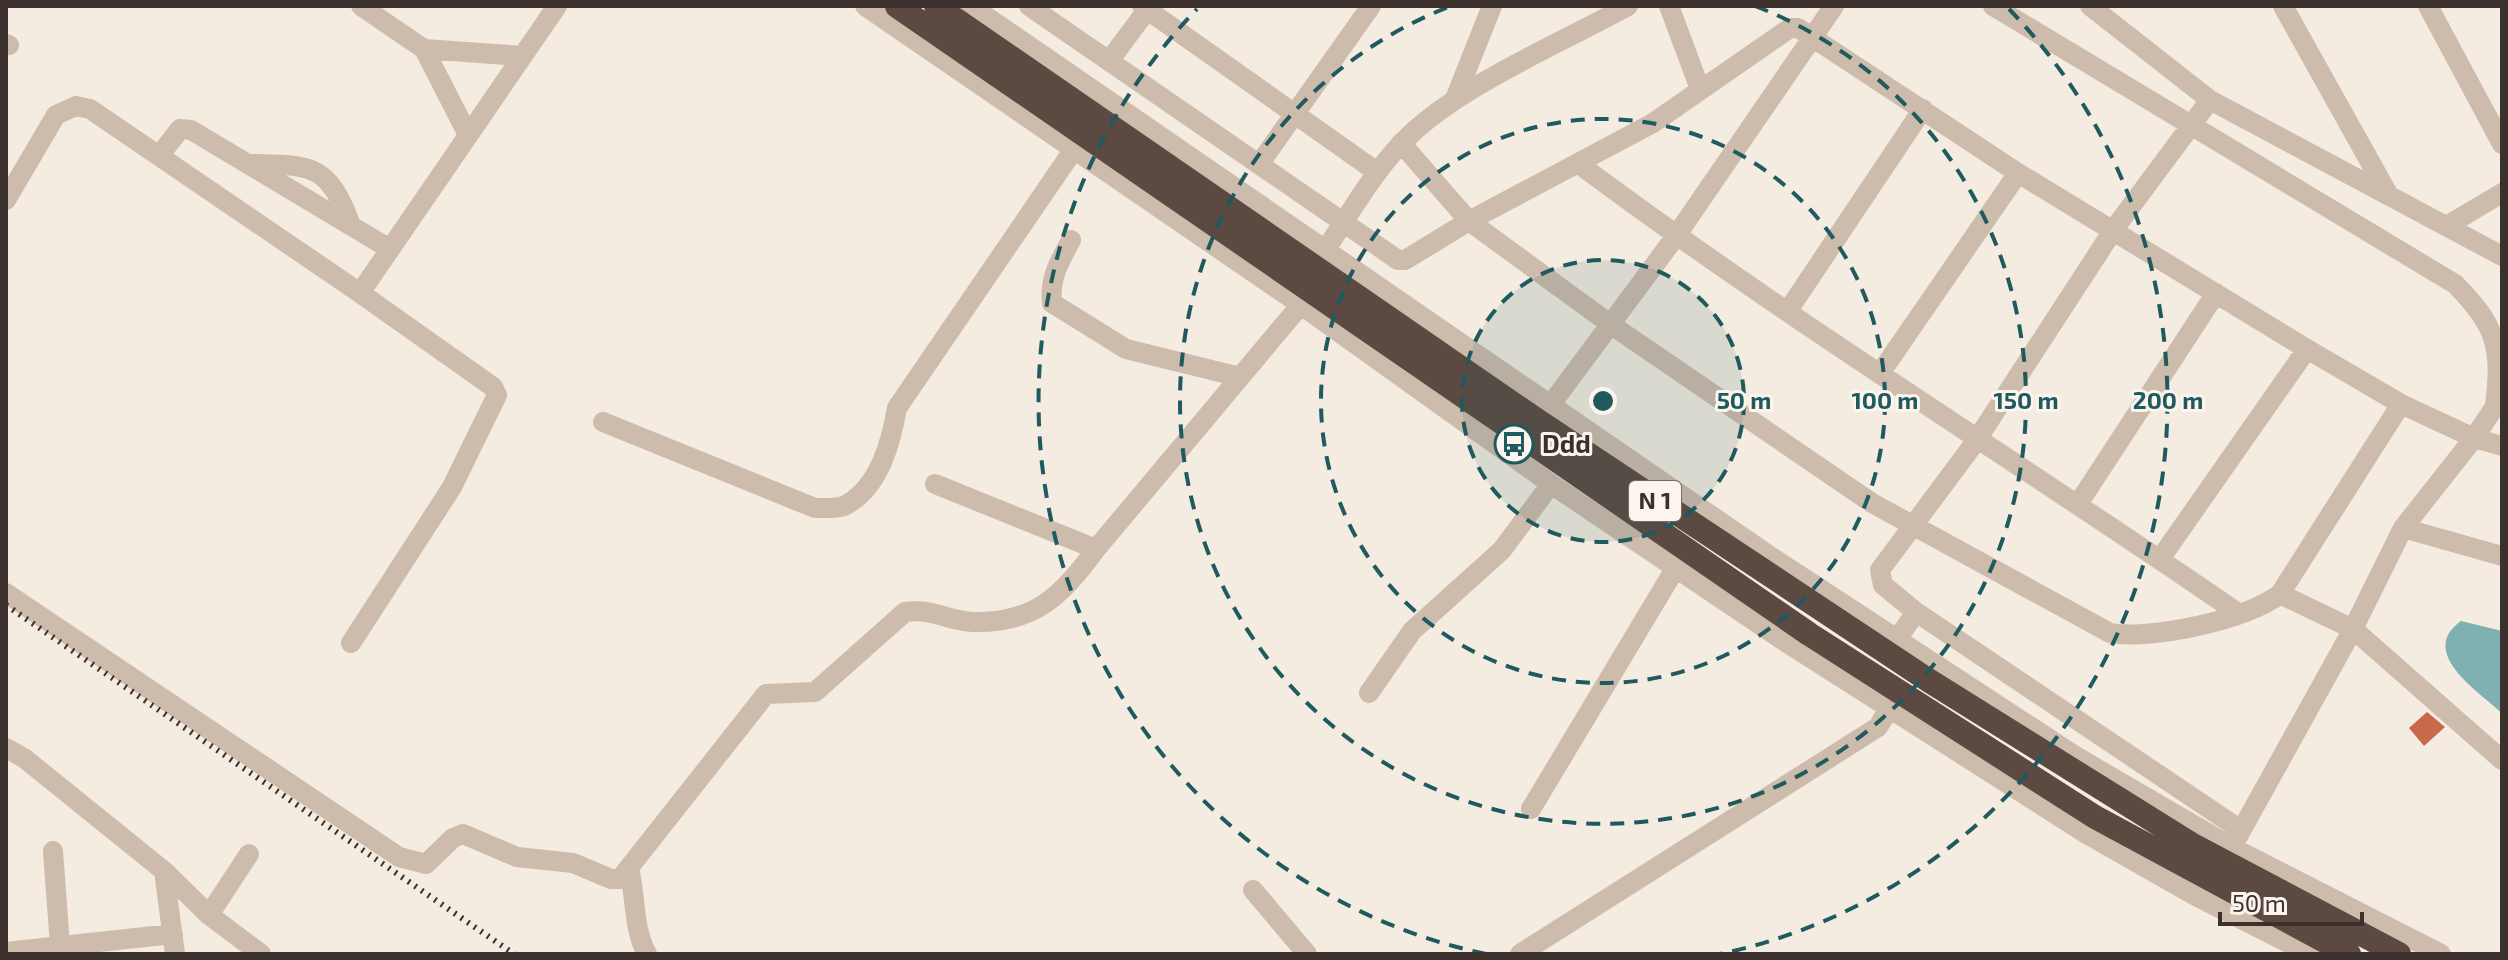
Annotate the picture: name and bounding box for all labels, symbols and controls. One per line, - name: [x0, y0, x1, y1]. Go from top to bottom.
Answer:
- text: 50 m: [1717, 385, 1771, 414]
- text: 100 m: [1852, 385, 1918, 414]
- text: 150 m: [1993, 385, 2059, 414]
- text: 200 m: [2133, 385, 2203, 414]
- centre of rings: [1589, 387, 1617, 415]
- bus stop icon: Ddd: [1493, 423, 1535, 465]
- place label: Ddd: [1542, 427, 1591, 458]
- road number: N 1: [1629, 481, 1681, 521]
- scale bar: [2220, 876, 2362, 926]
- text: 50 m: [2232, 888, 2286, 917]

